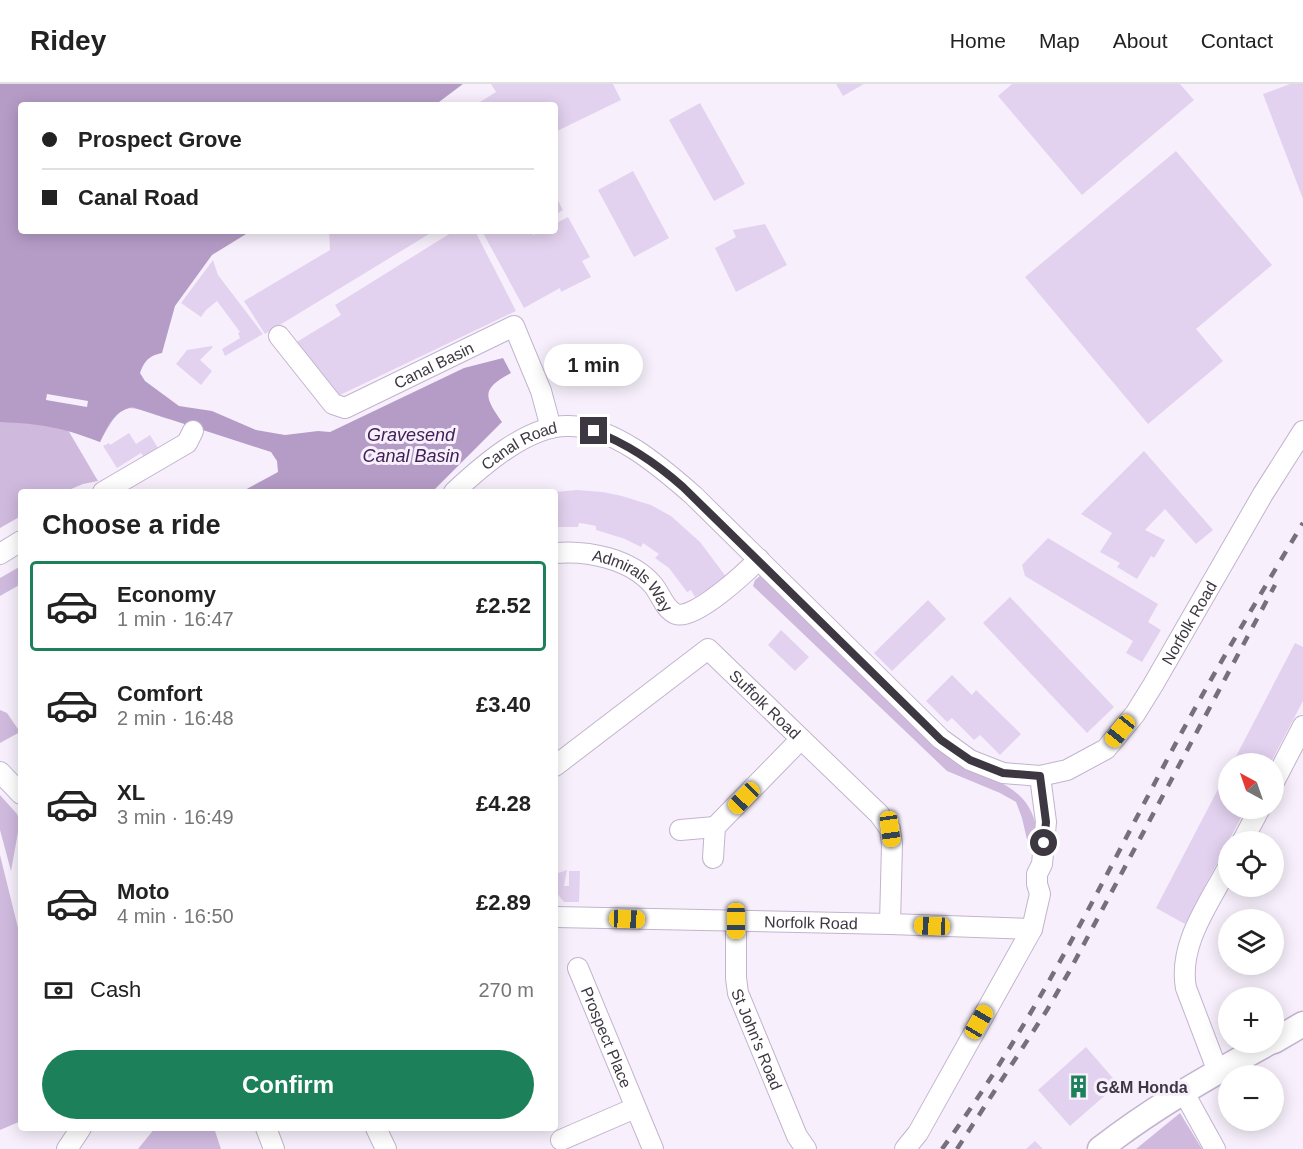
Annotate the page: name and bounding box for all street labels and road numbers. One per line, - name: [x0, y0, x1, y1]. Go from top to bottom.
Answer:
- street label: Canal Basin: [391, 339, 476, 392]
- street label: Canal Road: [478, 419, 559, 473]
- street label: Admirals Way: [591, 547, 675, 615]
- street label: Norfolk Road: [1159, 578, 1220, 668]
- street label: Suffolk Road: [726, 667, 804, 742]
- street label: Norfolk Road: [764, 913, 858, 932]
- street label: Prospect Place: [578, 984, 635, 1091]
- street label: St John's Road: [728, 986, 785, 1092]

